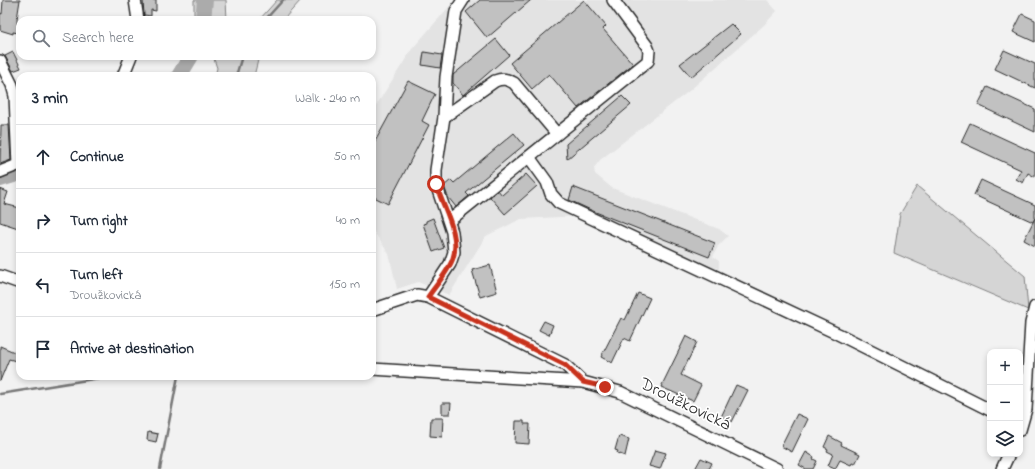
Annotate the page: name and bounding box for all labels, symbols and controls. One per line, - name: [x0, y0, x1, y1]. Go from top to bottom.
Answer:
- search box: [16, 16, 376, 60]
- icon: search: [30, 27, 52, 49]
- text: Search here: [62, 27, 134, 49]
- text: 3 min: [32, 86, 68, 111]
- text: Walk · 240 m: [295, 89, 360, 108]
- icon: ahead: [32, 146, 54, 168]
- text: Continue: [70, 146, 124, 168]
- text: 50 m: [334, 147, 360, 166]
- route start: [427, 175, 445, 193]
- icon: right: [32, 210, 54, 232]
- text: Turn right: [70, 210, 128, 232]
- text: 40 m: [336, 211, 360, 230]
- text: Turn left: [70, 264, 123, 286]
- icon: left: [32, 274, 54, 296]
- text: 150 m: [329, 275, 360, 294]
- text: Droužkovická: [70, 286, 141, 305]
- icon: arrive: [32, 338, 54, 360]
- text: Arrive at destination: [70, 338, 194, 360]
- map controls: [987, 349, 1023, 457]
- button: +: [987, 349, 1023, 385]
- street label: Droužkovická: [634, 371, 735, 438]
- route end: [596, 378, 614, 396]
- button: −: [987, 385, 1023, 421]
- button: layers: [987, 421, 1023, 457]

